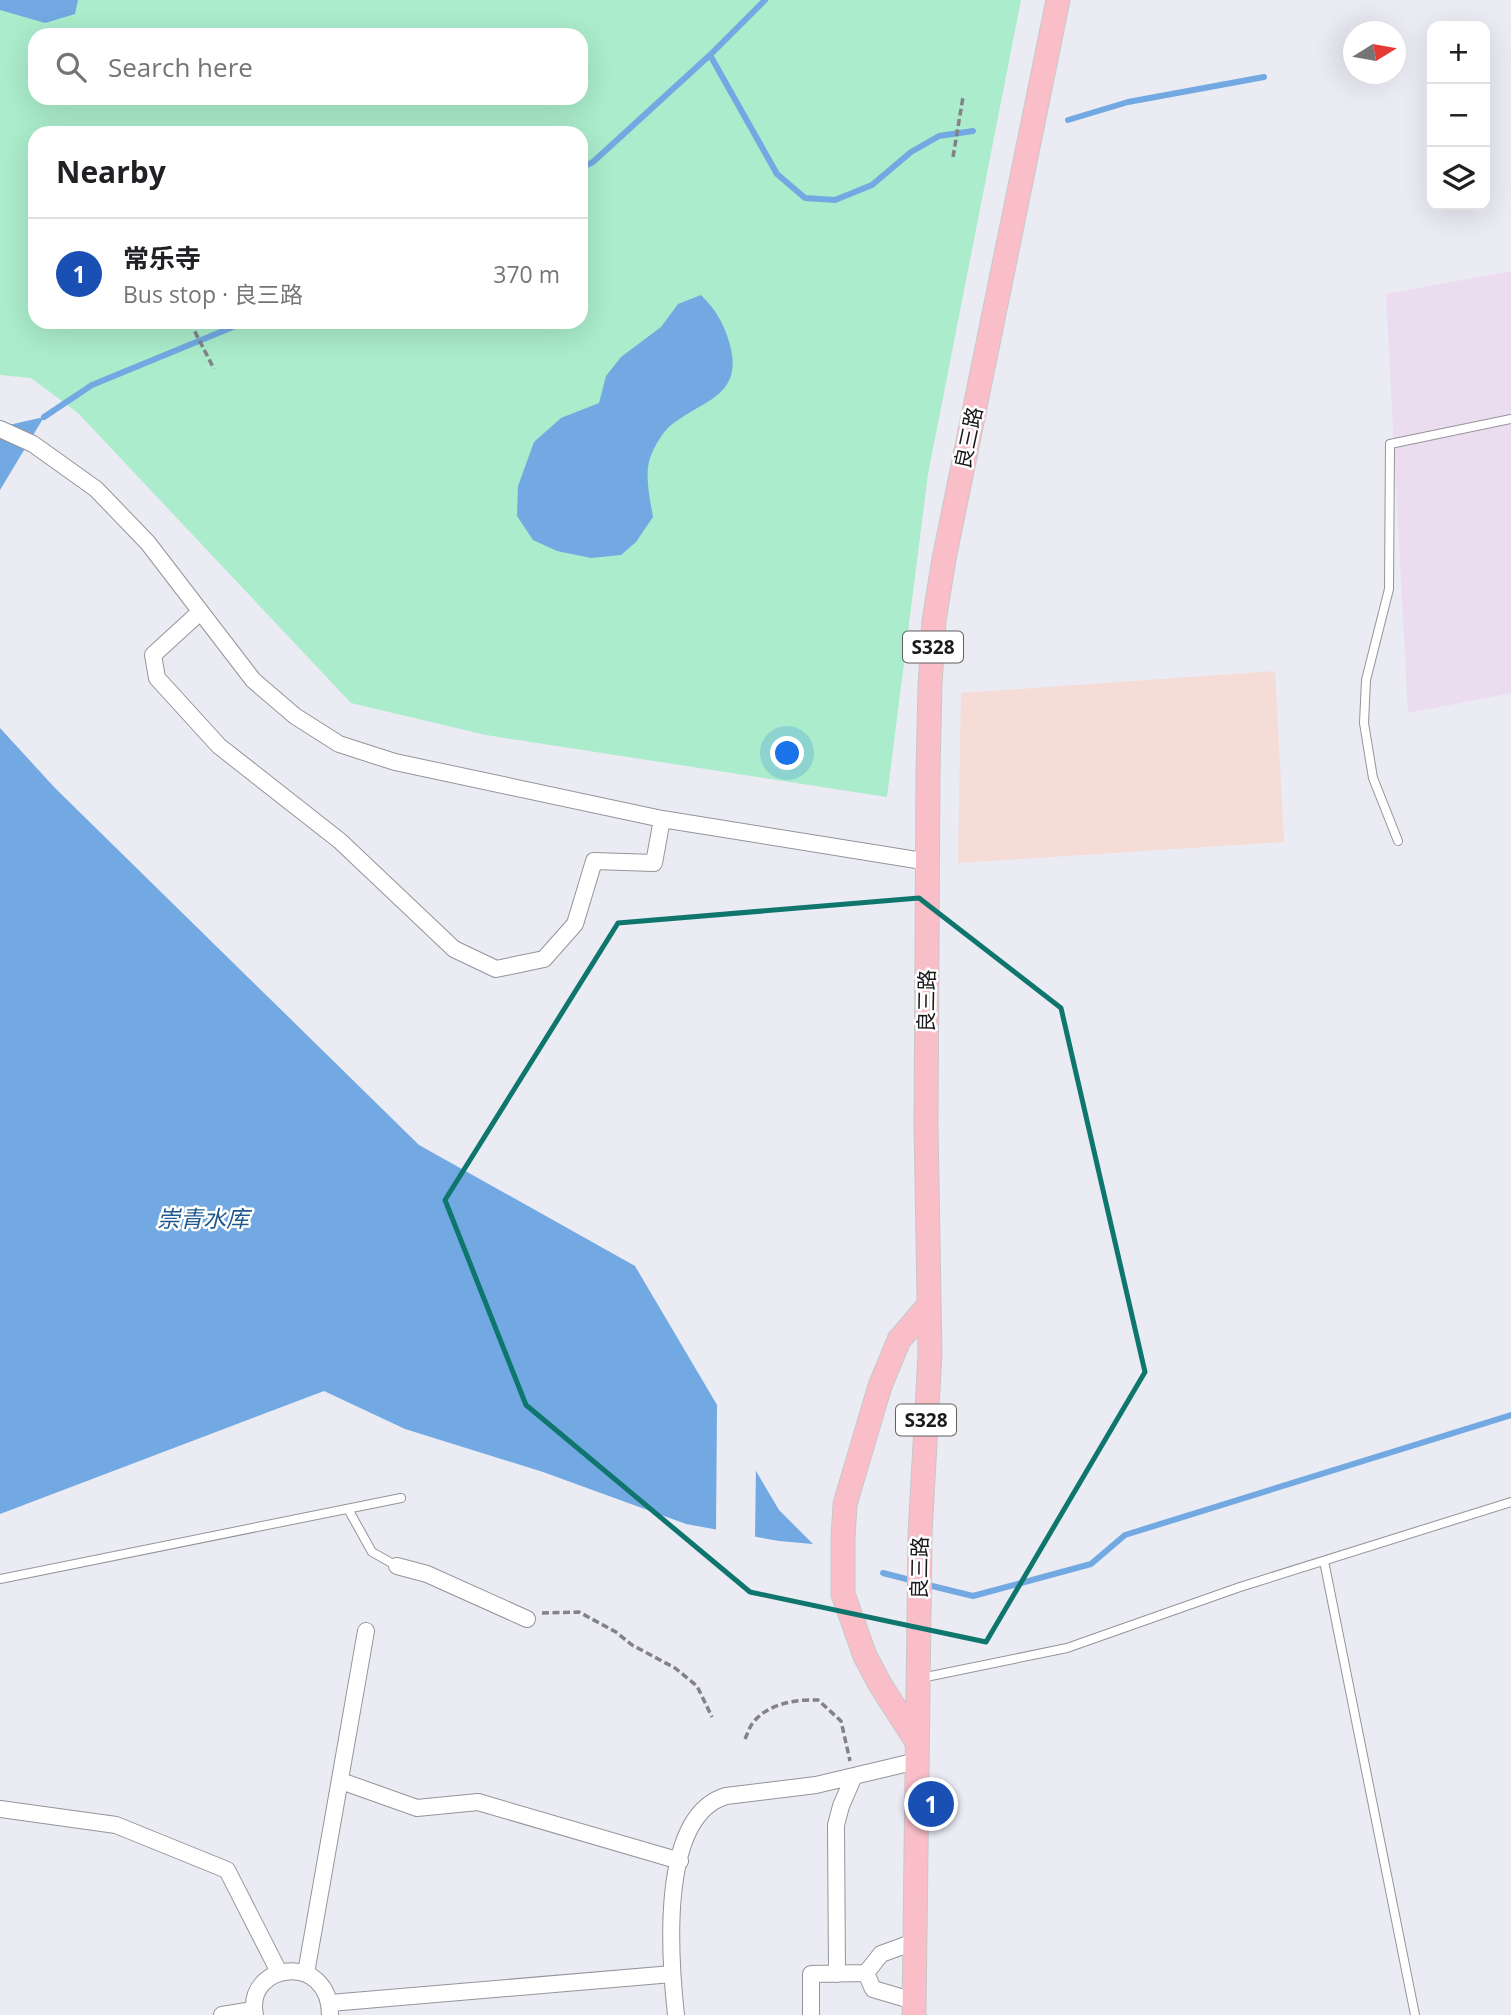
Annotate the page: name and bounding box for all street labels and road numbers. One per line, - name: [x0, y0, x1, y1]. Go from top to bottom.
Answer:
- street label: 良三路: [948, 404, 988, 472]
- road number: S328: [903, 632, 963, 662]
- street label: 良三路: [911, 969, 941, 1033]
- road number: S328: [896, 1404, 956, 1436]
- street label: 良三路: [904, 1536, 934, 1600]

